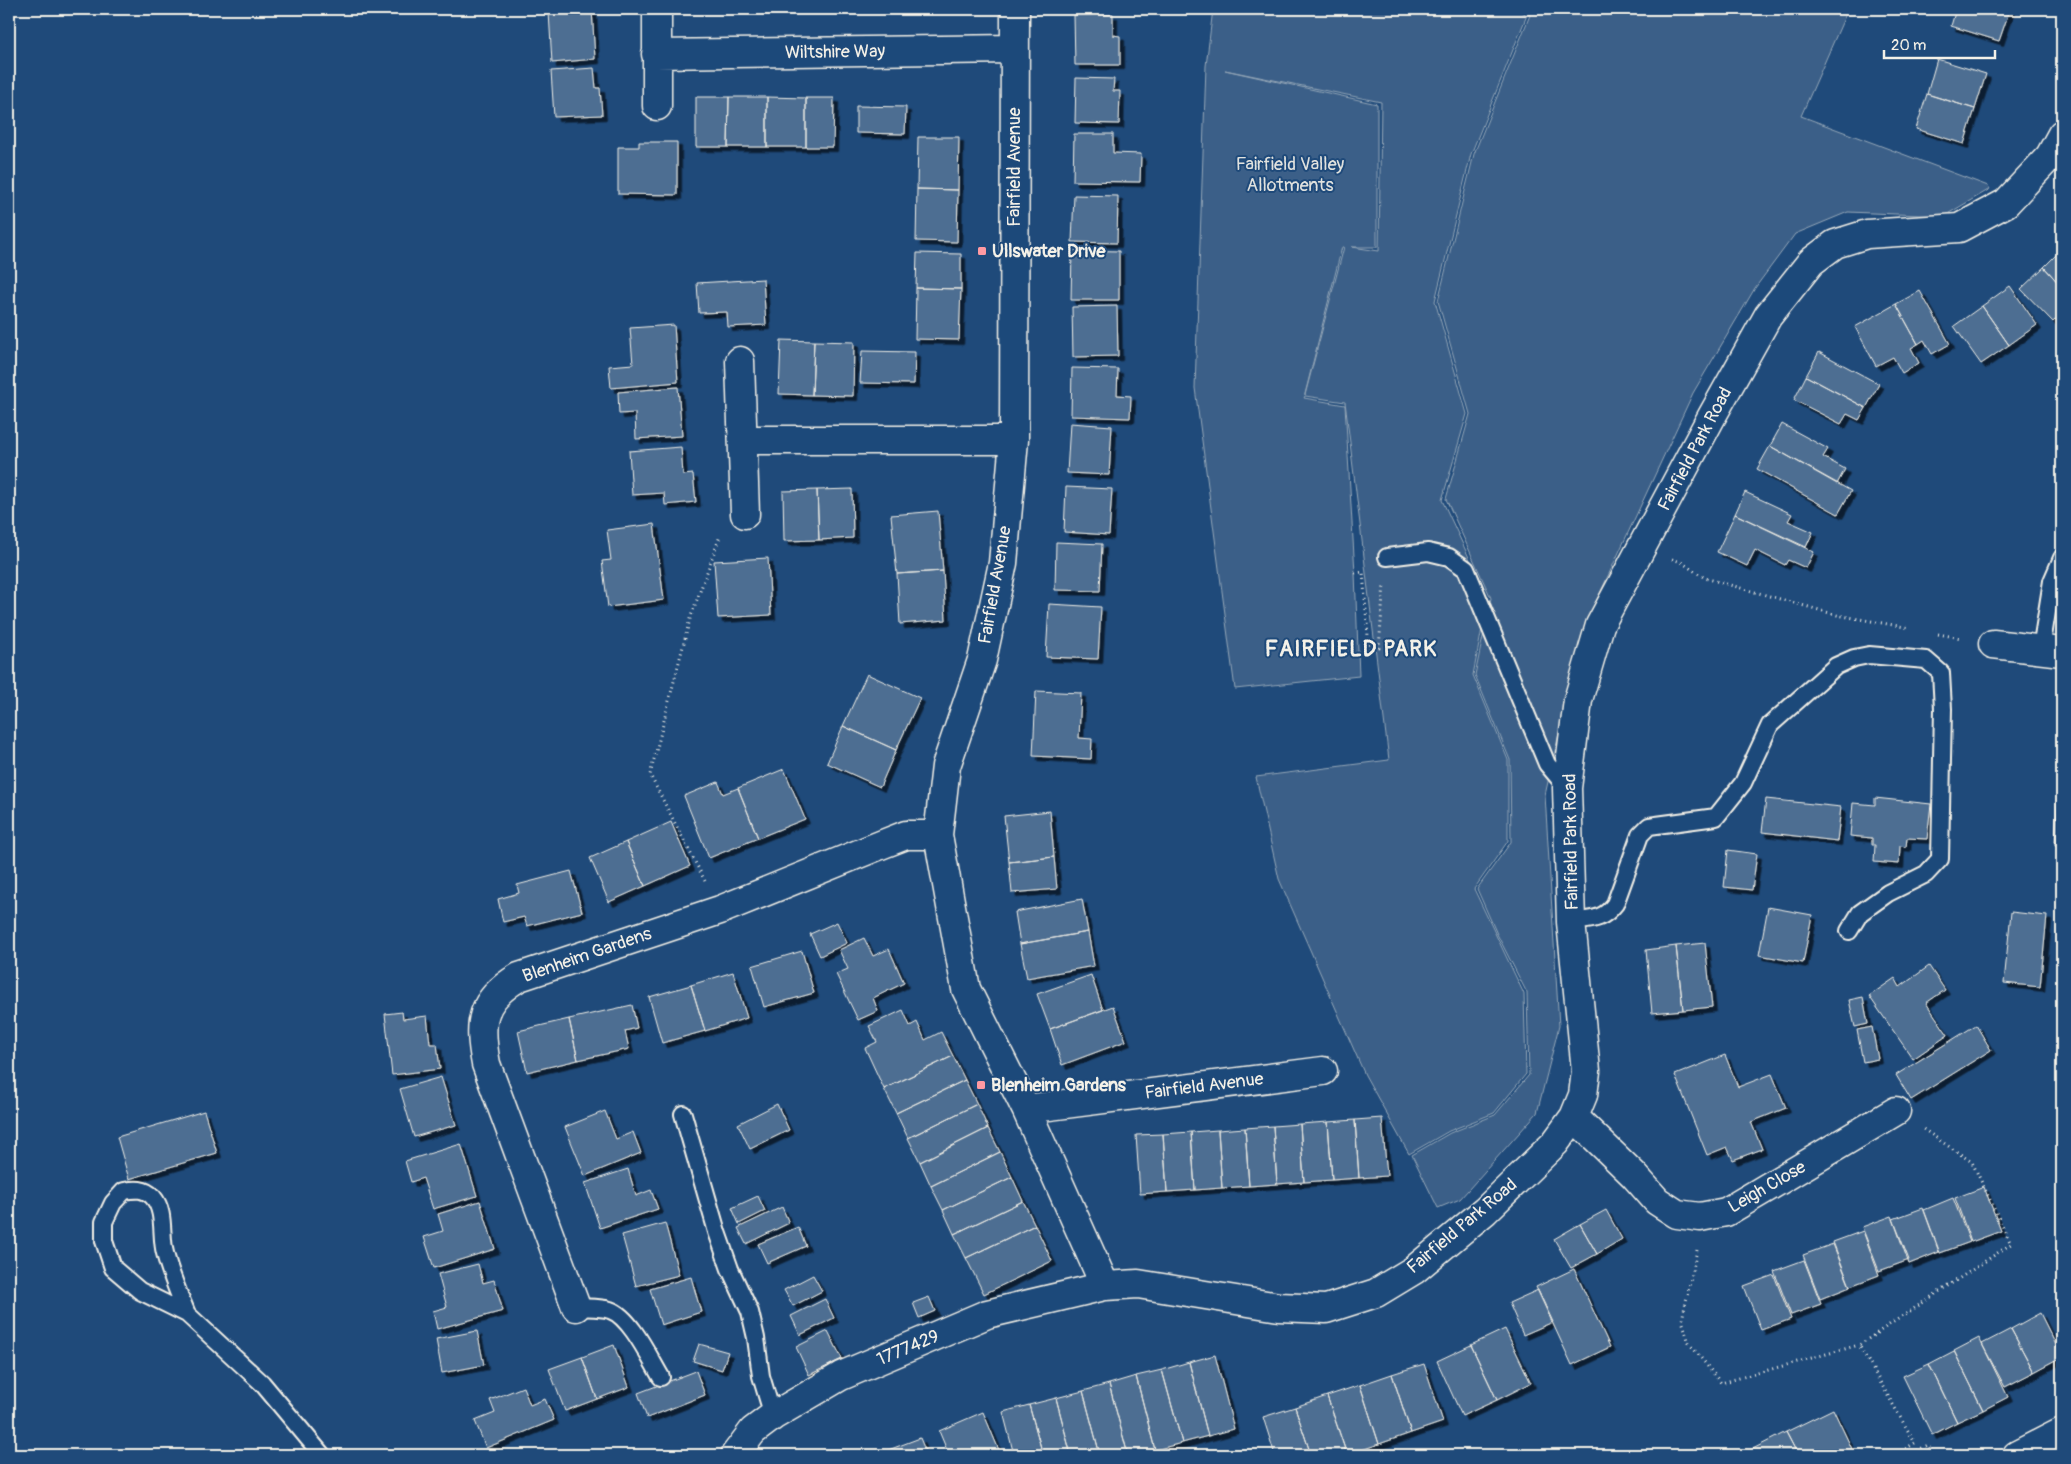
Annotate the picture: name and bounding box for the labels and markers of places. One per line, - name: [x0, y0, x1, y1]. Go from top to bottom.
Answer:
- place label: Ullswater Drive: [992, 240, 1107, 263]
- marker: Ullswater Drive: [976, 245, 988, 257]
- place label: Blenheim Gardens: [991, 1074, 1127, 1097]
- marker: Blenheim Gardens: [975, 1079, 987, 1091]

